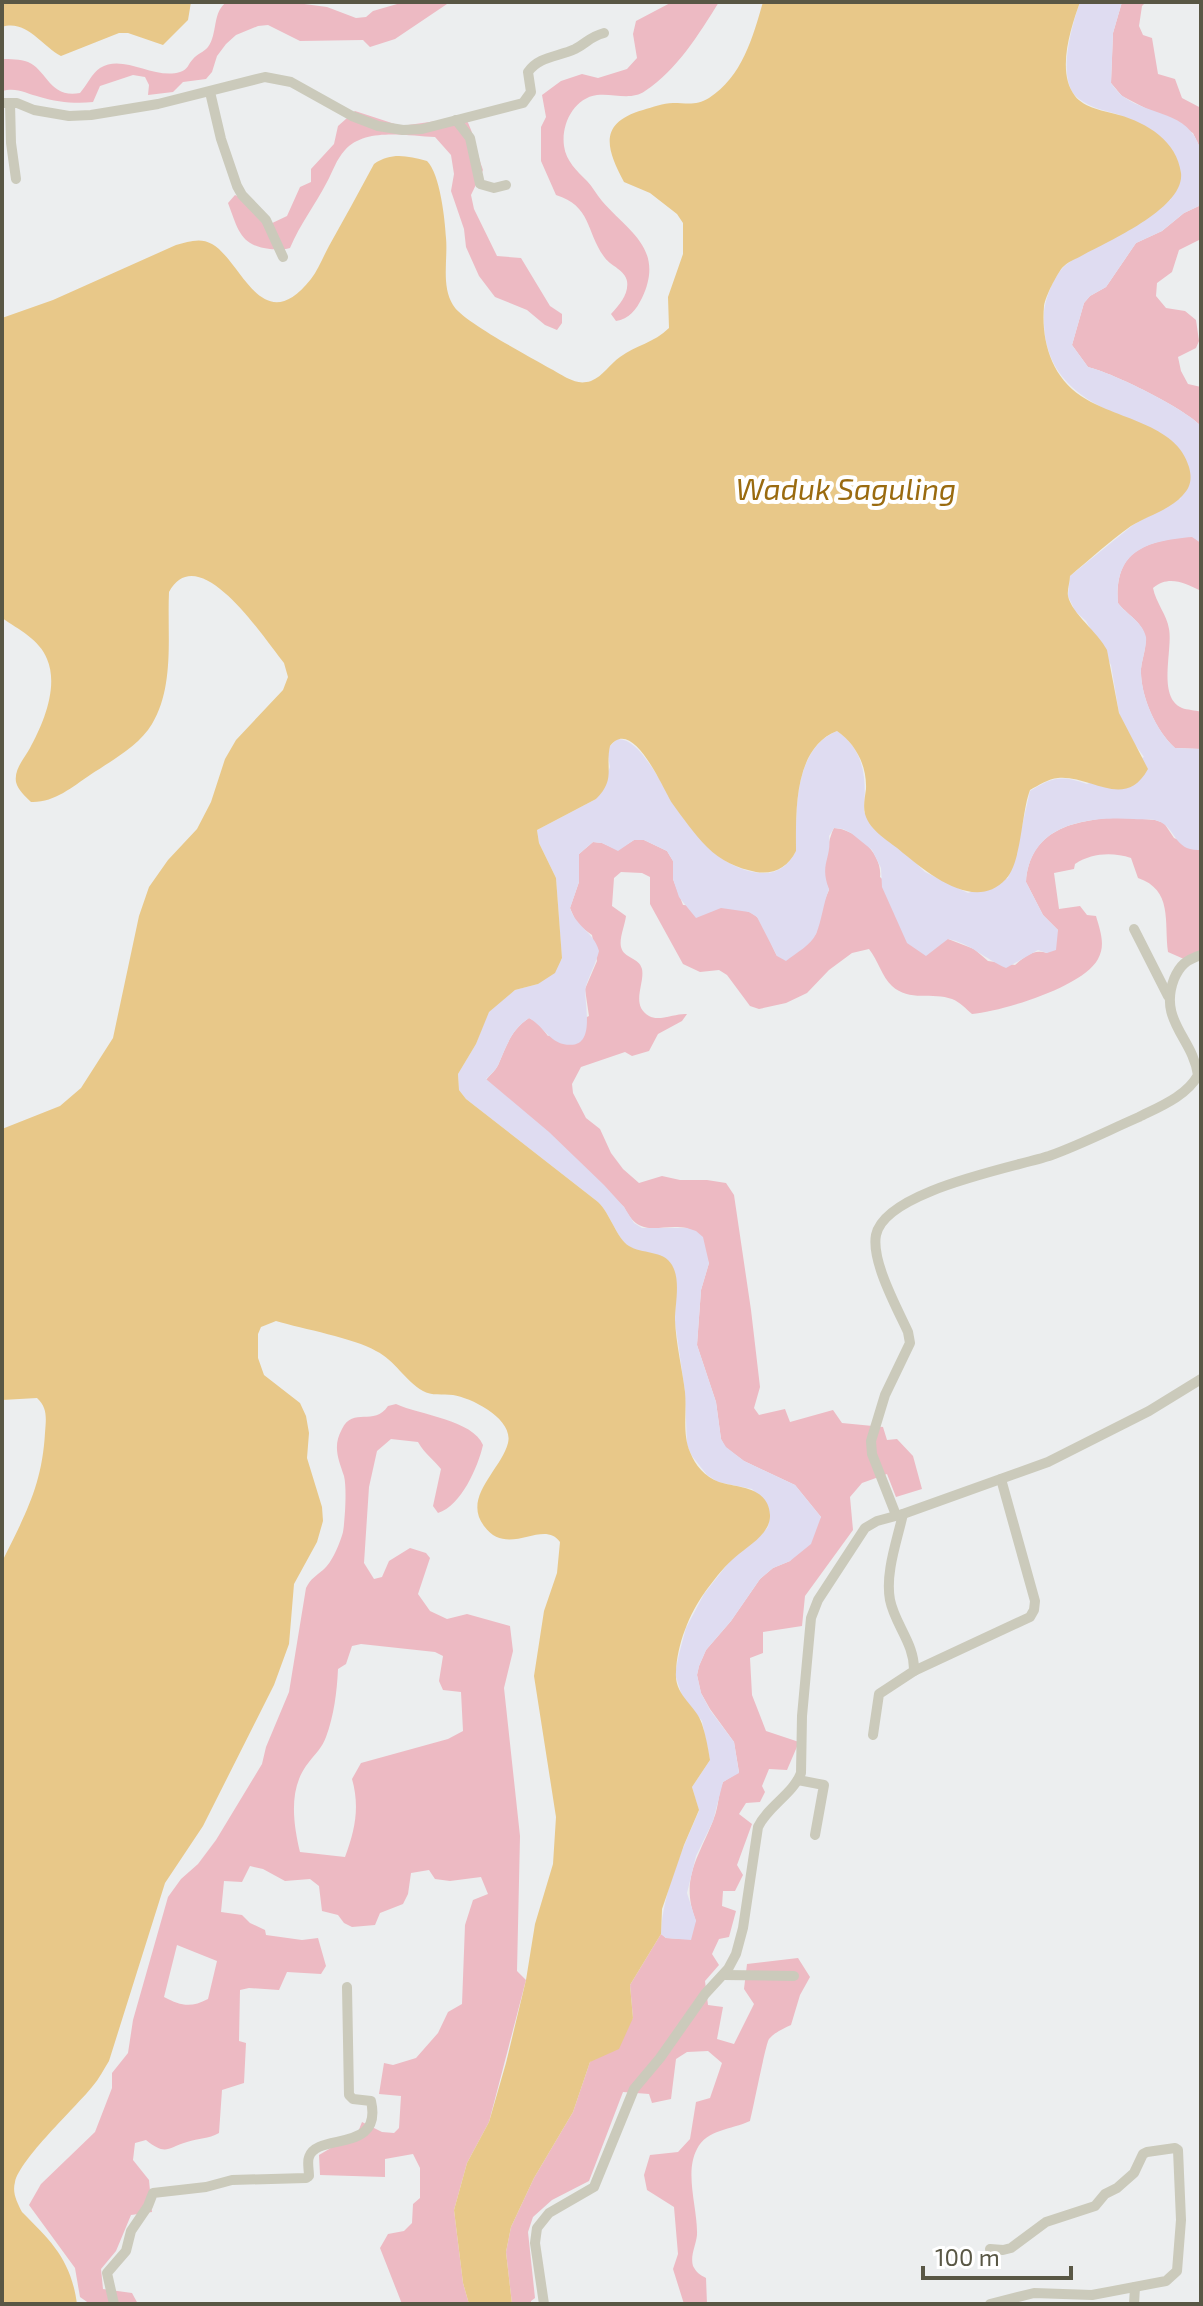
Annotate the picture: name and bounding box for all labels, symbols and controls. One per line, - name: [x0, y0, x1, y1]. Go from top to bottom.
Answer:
- water label: Waduk Saguling: [736, 470, 956, 506]
- scale bar: [923, 2230, 1071, 2280]
- text: 100 m: [935, 2242, 1000, 2271]

